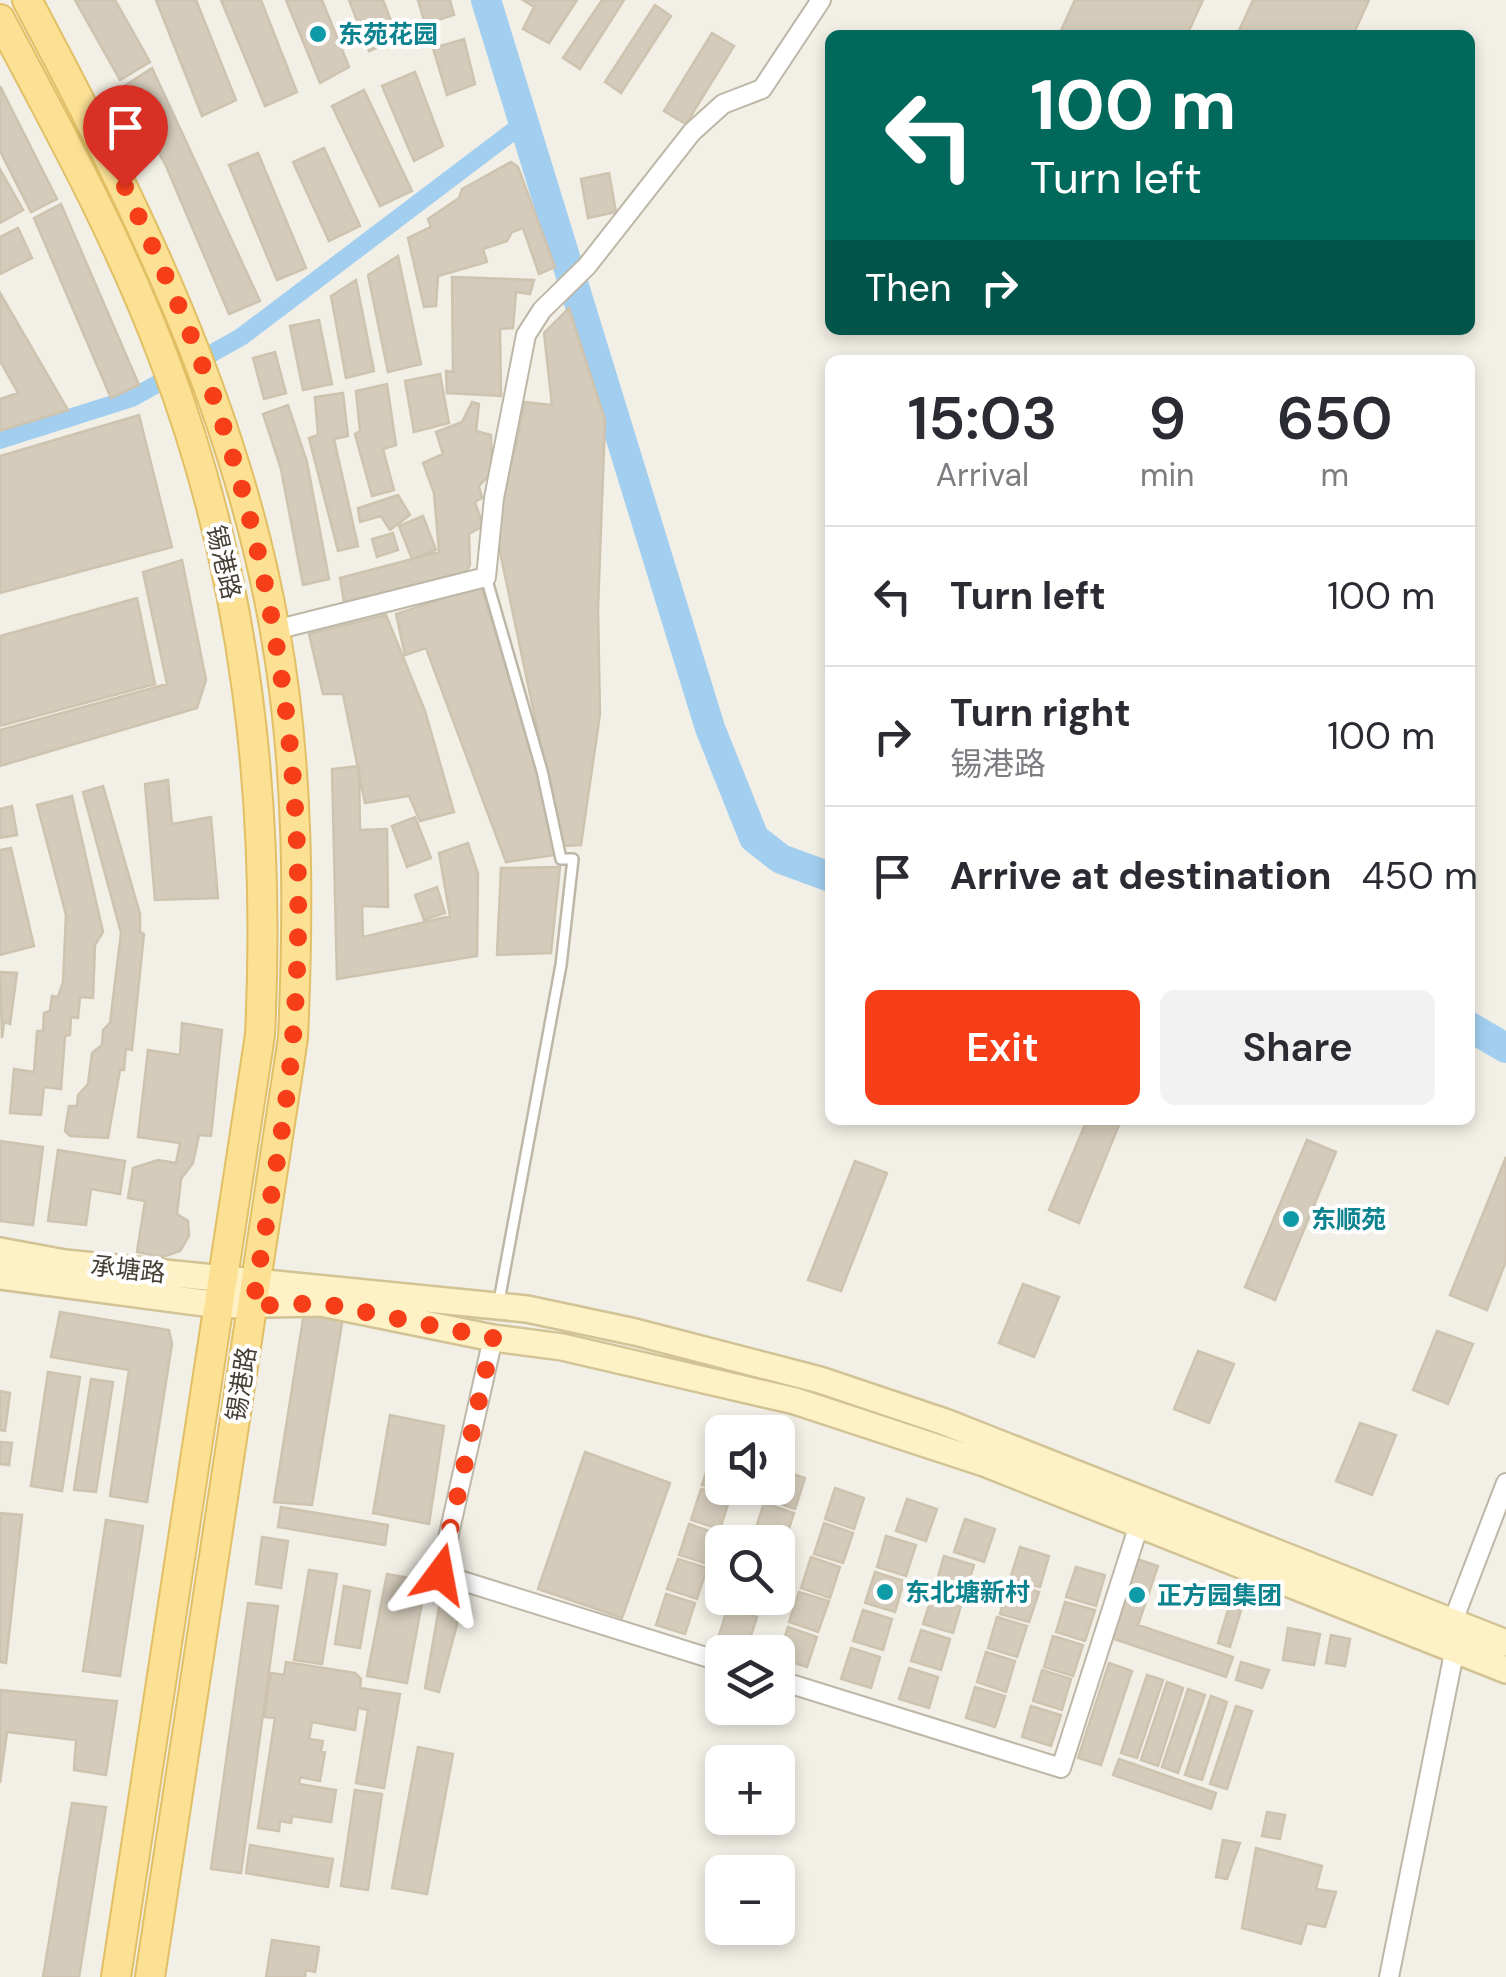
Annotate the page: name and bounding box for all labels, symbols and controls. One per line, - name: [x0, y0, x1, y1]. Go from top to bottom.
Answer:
- place label: 东苑花园: [338, 18, 438, 51]
- marker: 东苑花园: [307, 23, 329, 45]
- text: 100 m: [1030, 60, 1236, 151]
- icon: left: [865, 70, 995, 200]
- pin: [83, 85, 168, 188]
- icon: arrive: [98, 100, 153, 155]
- text: Turn left: [1030, 148, 1202, 207]
- icon: right: [972, 260, 1027, 315]
- text: Then: [865, 263, 952, 313]
- text: 15:03: [907, 379, 1058, 458]
- text: 9: [1148, 379, 1186, 458]
- text: 650: [1277, 379, 1393, 458]
- text: Arrival: [936, 454, 1029, 496]
- text: min: [1140, 454, 1194, 496]
- text: m: [1320, 454, 1349, 496]
- street label: 锡港路: [199, 522, 248, 602]
- icon: left: [865, 569, 920, 624]
- text: Turn left: [950, 571, 1106, 621]
- text: 100 m: [1327, 571, 1435, 621]
- text: Turn right: [950, 688, 1131, 738]
- icon: right: [865, 709, 920, 764]
- text: 100 m: [1327, 711, 1435, 761]
- text: 锡港路: [950, 743, 1046, 785]
- icon: arrive: [865, 849, 920, 904]
- text: Arrive at destination: [950, 851, 1332, 901]
- text: 450 m: [1362, 851, 1478, 901]
- button: Exit: [865, 990, 1140, 1105]
- button: Share: [1160, 990, 1435, 1105]
- place label: 东顺苑: [1311, 1203, 1386, 1236]
- marker: 东顺苑: [1280, 1208, 1302, 1230]
- street label: 承塘路: [89, 1249, 167, 1290]
- street label: 锡港路: [219, 1344, 264, 1424]
- map controls: [705, 1415, 795, 1945]
- button: sound: [705, 1415, 795, 1505]
- position arrow: [388, 1522, 492, 1626]
- button: search: [705, 1525, 795, 1615]
- place label: 东北塘新村: [905, 1576, 1030, 1609]
- place label: 正方园集团: [1157, 1579, 1282, 1612]
- marker: 东北塘新村: [874, 1581, 896, 1603]
- marker: 正方园集团: [1126, 1584, 1148, 1606]
- button: layers: [705, 1635, 795, 1725]
- button: +: [705, 1745, 795, 1835]
- button: −: [705, 1855, 795, 1945]

